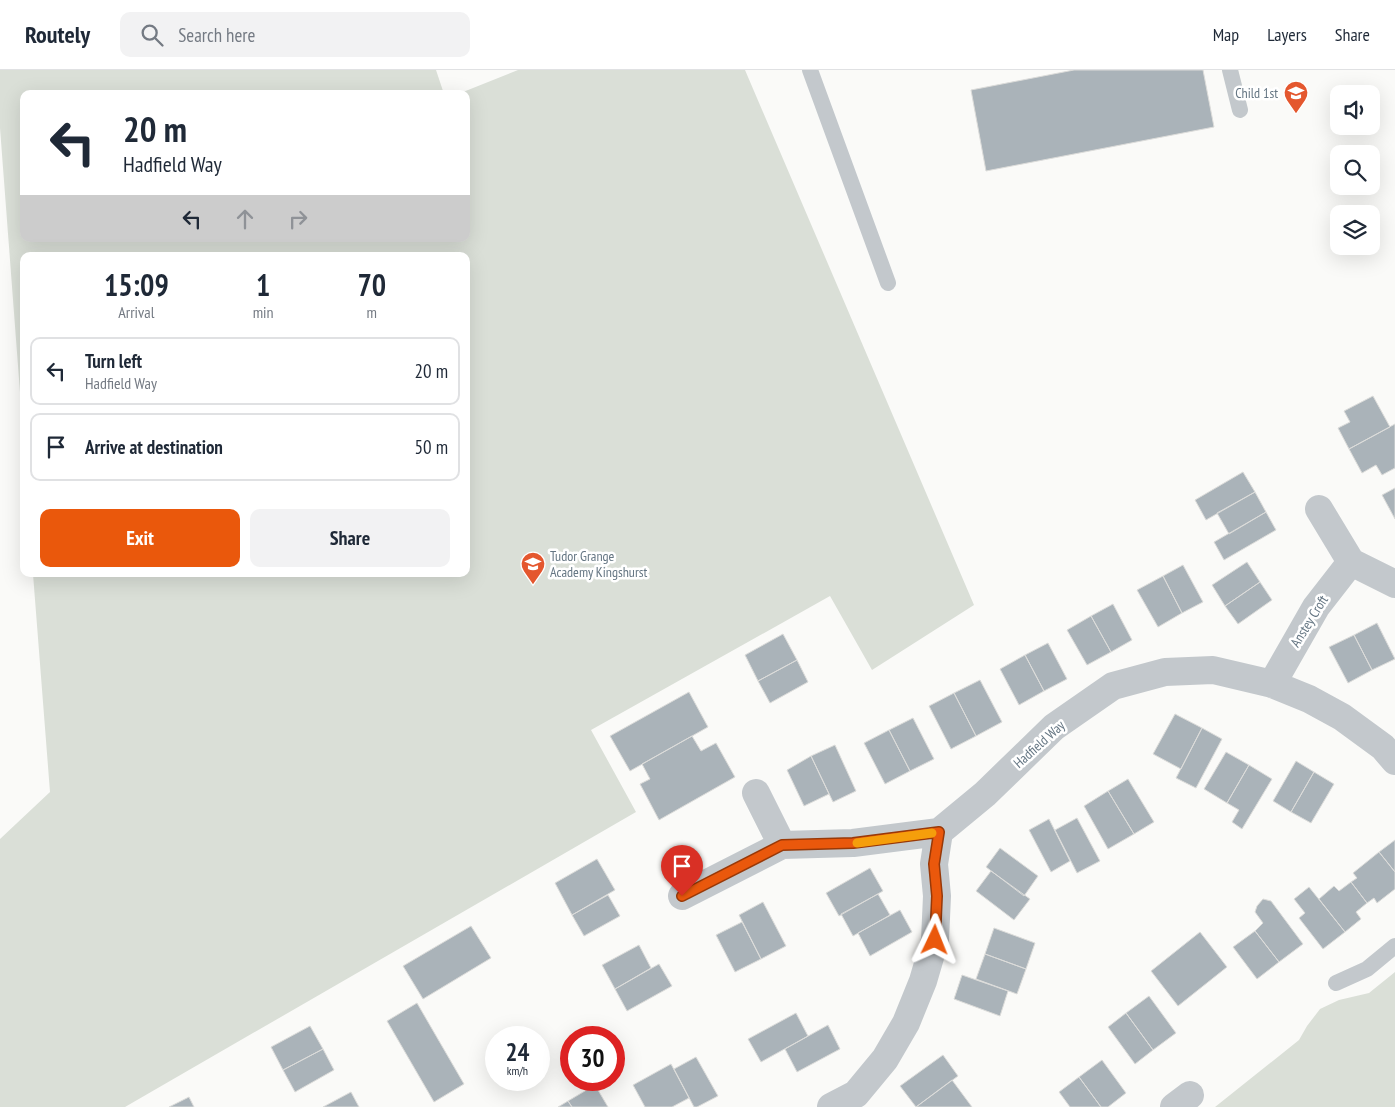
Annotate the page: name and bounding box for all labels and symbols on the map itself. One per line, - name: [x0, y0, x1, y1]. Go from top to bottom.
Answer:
- school or university icon: Child 1st: [1283, 80, 1309, 114]
- place label: Child 1st: [1235, 84, 1278, 102]
- place label: Tudor Grange Academy Kingshurst: [550, 547, 648, 581]
- school or university icon: Tudor Grange Academy Kingshurst: [520, 551, 546, 585]
- street label: Anstey Croft: [1286, 592, 1332, 650]
- street label: Hadfield Way: [1010, 716, 1069, 772]
- pin: [661, 845, 703, 896]
- position arrow: [908, 913, 960, 965]
- speed limit sign: 30: [560, 1026, 625, 1091]

